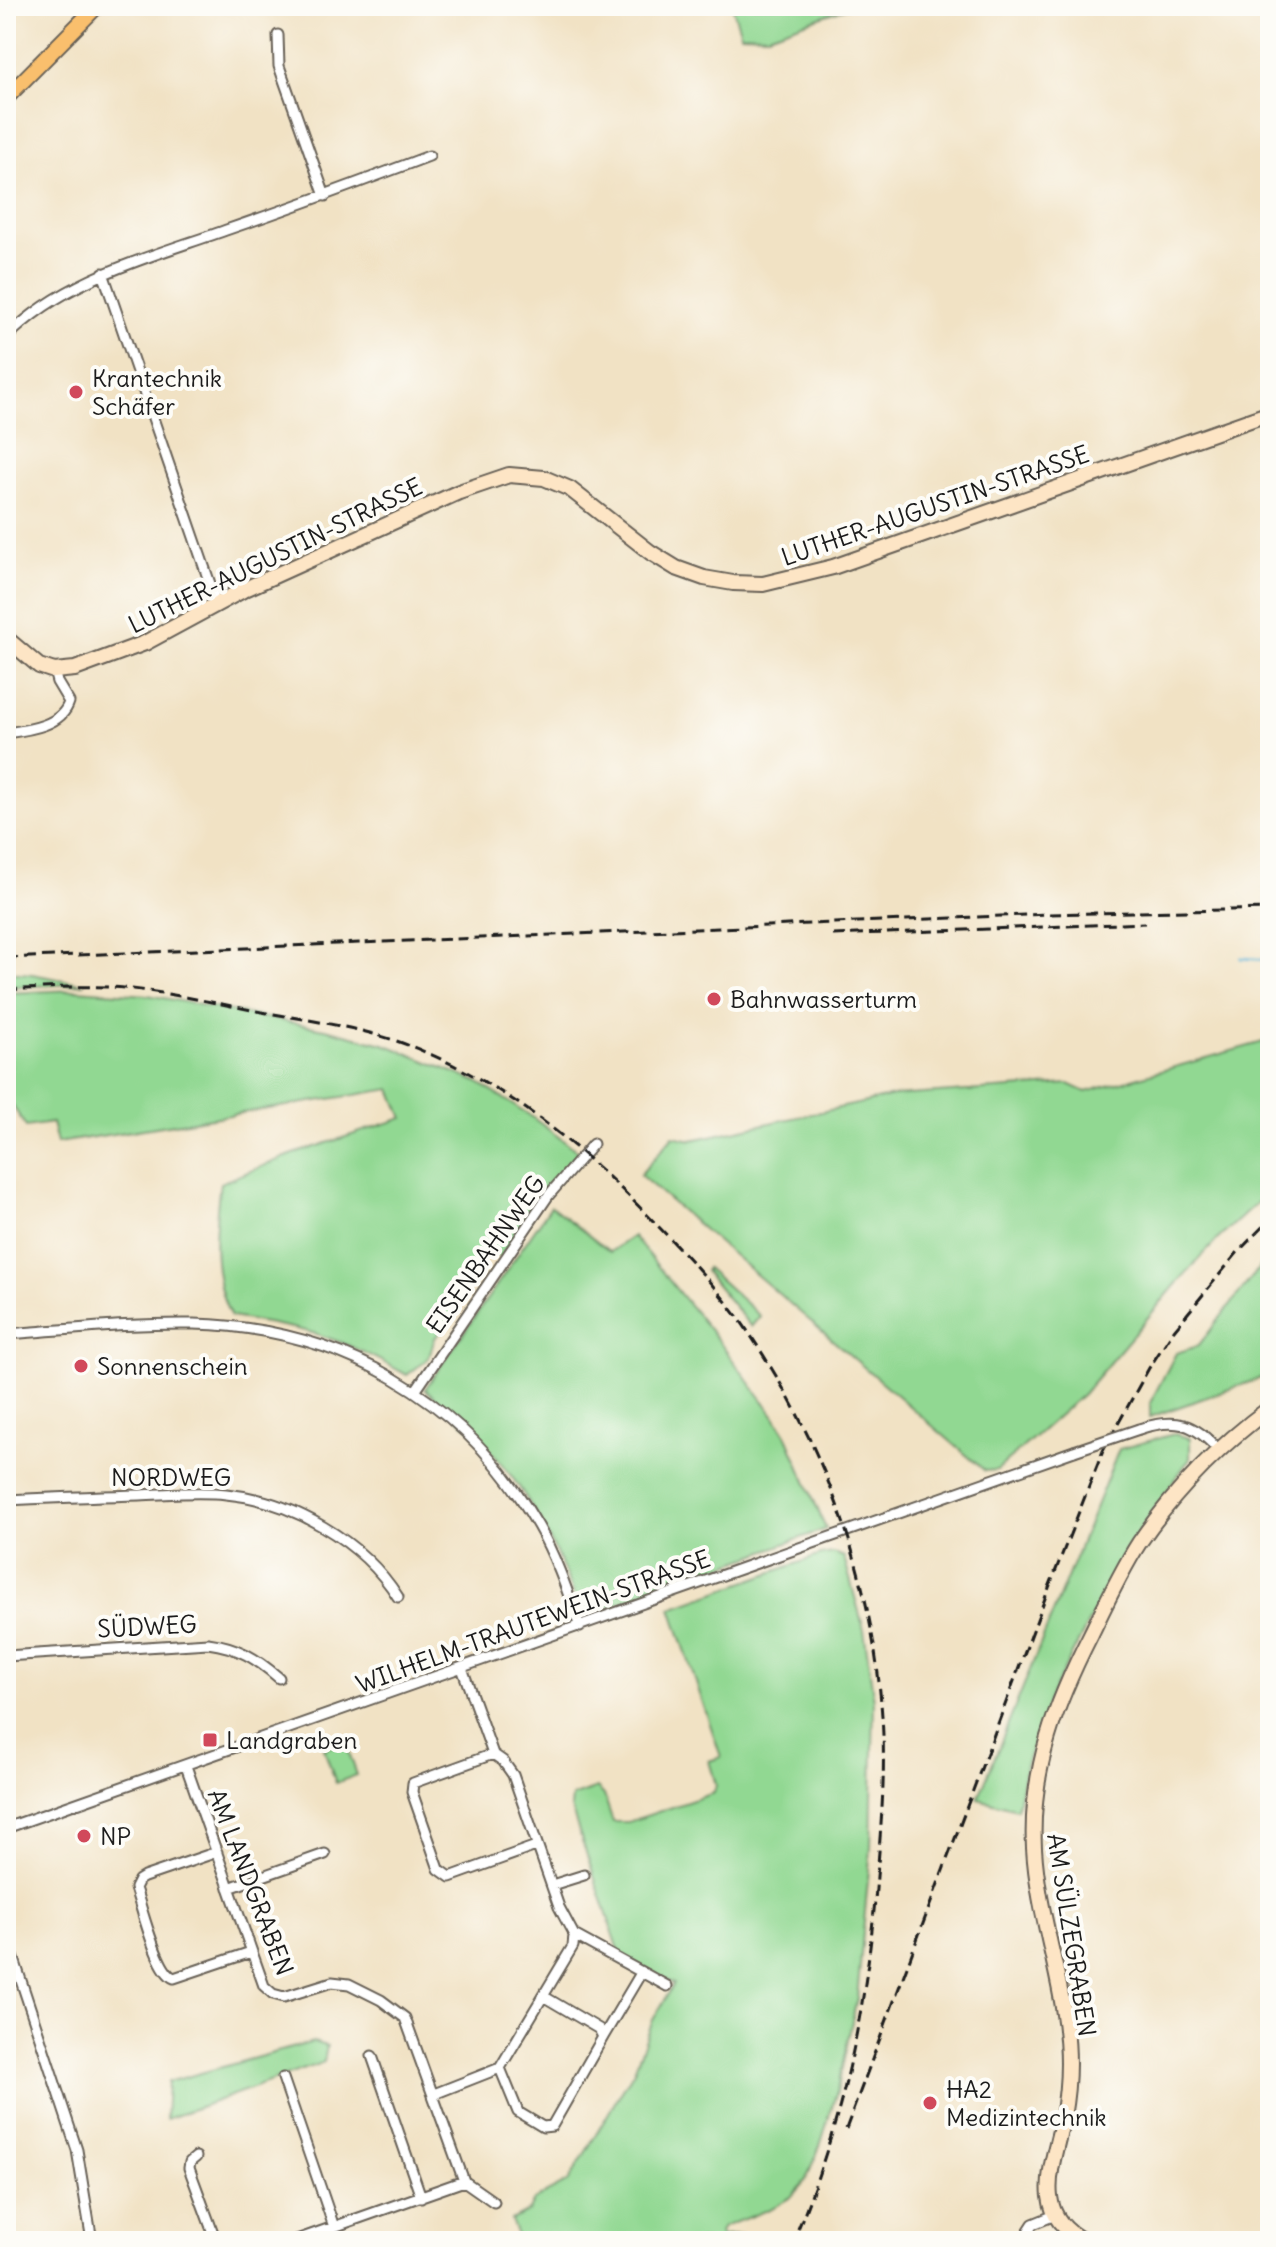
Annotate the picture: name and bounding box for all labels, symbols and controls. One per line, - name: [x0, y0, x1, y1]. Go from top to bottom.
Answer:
- place label: Krantechnik Schäfer: [92, 363, 222, 421]
- marker: Krantechnik Schäfer: [67, 383, 85, 401]
- street label: LUTHER-AUGUSTIN-STRASSE: [777, 438, 1093, 572]
- street label: LUTHER-AUGUSTIN-STRASSE: [123, 471, 427, 639]
- place label: Bahnwasserturm: [730, 984, 917, 1014]
- marker: Bahnwasserturm: [705, 990, 723, 1008]
- street label: EISENBAHNWEG: [419, 1169, 551, 1339]
- place label: Sonnenschein: [97, 1351, 248, 1381]
- marker: Sonnenschein: [72, 1357, 90, 1375]
- street label: NORDWEG: [111, 1462, 231, 1492]
- street label: WILHELM-TRAUTEWEIN-STRASSE: [352, 1543, 714, 1699]
- street label: SÜDWEG: [97, 1608, 197, 1644]
- place label: Landgraben: [226, 1725, 357, 1755]
- marker: Landgraben: [201, 1731, 219, 1749]
- street label: AM LANDGRABEN: [202, 1785, 300, 1979]
- place label: NP: [100, 1821, 131, 1851]
- marker: NP: [75, 1827, 93, 1845]
- street label: AM SÜLZEGRABEN: [1041, 1831, 1103, 2039]
- place label: HA2 Medizintechnik: [946, 2074, 1107, 2132]
- marker: HA2 Medizintechnik: [921, 2094, 939, 2112]

